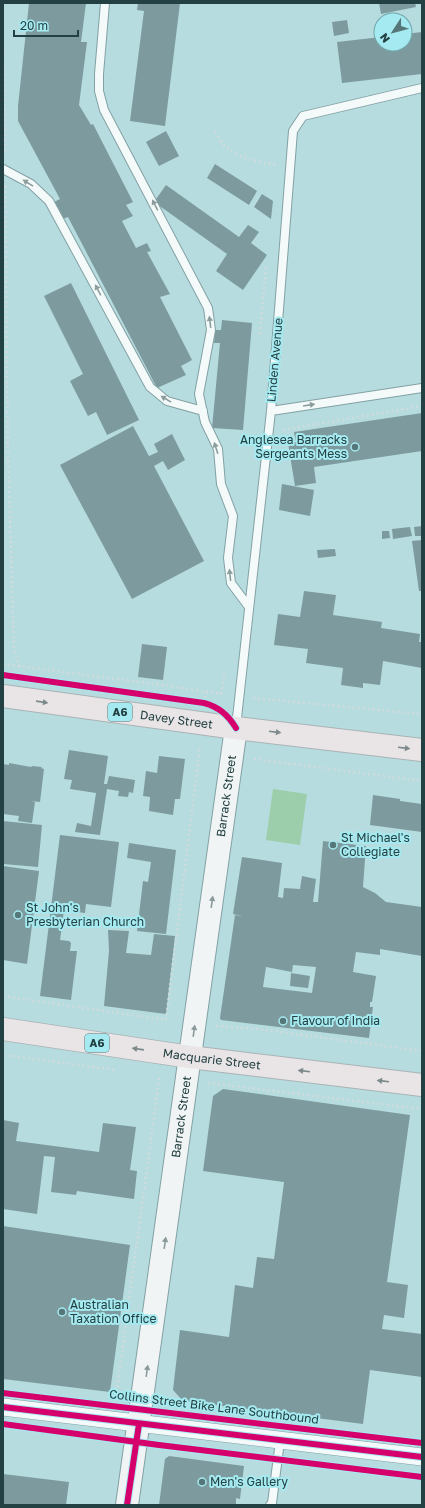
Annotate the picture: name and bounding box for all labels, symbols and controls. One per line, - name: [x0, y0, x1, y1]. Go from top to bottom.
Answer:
- scale bar: [14, 12, 78, 38]
- north arrow: [373, 12, 413, 52]
- text: 20 m: [20, 18, 48, 33]
- text: N: [377, 31, 392, 45]
- one-way arrow: [22, 179, 34, 186]
- one-way arrow: [152, 200, 158, 211]
- one-way arrow: [94, 285, 101, 296]
- one-way arrow: [207, 316, 213, 328]
- street label: Linden Avenue: [263, 317, 286, 403]
- one-way arrow: [161, 395, 171, 403]
- one-way arrow: [303, 402, 315, 408]
- place label: Anglesea Barracks Sergeants Mess: [240, 432, 347, 461]
- one-way arrow: [213, 441, 219, 453]
- marker: Anglesea Barracks Sergeants Mess: [350, 442, 360, 452]
- one-way arrow: [227, 569, 233, 581]
- one-way arrow: [36, 699, 48, 705]
- road number: A6: [108, 703, 132, 721]
- street label: Davey Street: [139, 707, 214, 732]
- one-way arrow: [269, 729, 281, 736]
- one-way arrow: [398, 745, 410, 751]
- street label: Barrack Street: [213, 754, 239, 838]
- place label: St Michael's Collegiate: [341, 830, 410, 859]
- marker: St Michael's Collegiate: [328, 840, 338, 850]
- one-way arrow: [209, 896, 215, 908]
- place label: St John's Presbyterian Church: [26, 900, 144, 929]
- marker: St John's Presbyterian Church: [13, 910, 23, 920]
- place label: Flavour of India: [291, 1013, 380, 1028]
- marker: Flavour of India: [278, 1016, 288, 1026]
- one-way arrow: [191, 1025, 197, 1037]
- road number: A6: [85, 1034, 109, 1052]
- street label: Macquarie Street: [162, 1045, 262, 1073]
- one-way arrow: [132, 1046, 144, 1052]
- one-way arrow: [298, 1068, 310, 1074]
- street label: Barrack Street: [168, 1075, 194, 1159]
- one-way arrow: [377, 1078, 389, 1084]
- one-way arrow: [162, 1237, 168, 1249]
- place label: Australian Taxation Office: [70, 1297, 156, 1326]
- marker: Australian Taxation Office: [57, 1307, 67, 1317]
- one-way arrow: [143, 1365, 150, 1377]
- street label: Collins Street Bike Lane Southbound: [108, 1386, 320, 1427]
- place label: Men's Gallery: [210, 1474, 288, 1489]
- marker: Men's Gallery: [197, 1477, 207, 1487]

